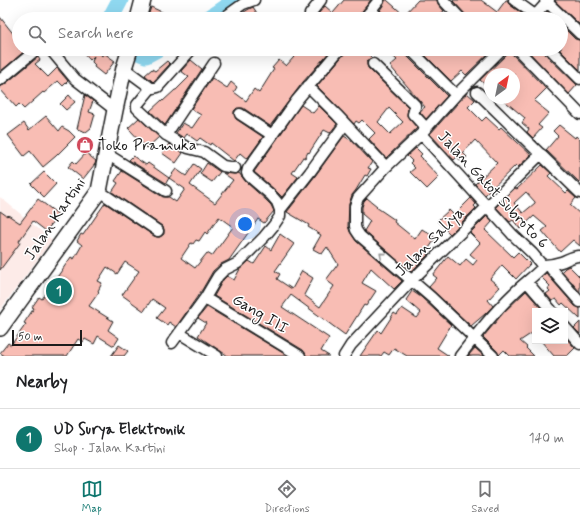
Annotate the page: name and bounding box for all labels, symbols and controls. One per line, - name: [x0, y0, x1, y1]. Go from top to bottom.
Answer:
- search box: [12, 12, 568, 56]
- icon: search: [26, 23, 48, 45]
- text: Search here: [58, 24, 134, 44]
- north arrow: [484, 68, 520, 104]
- street label: Jalan Gatot Subroto 6: [433, 127, 553, 253]
- shop icon: Toko Pramuka: [75, 135, 95, 155]
- place label: Toko Pramuka: [98, 135, 197, 156]
- street label: Jalan Kartini: [20, 173, 91, 264]
- street label: Jalan Saliya: [391, 203, 469, 281]
- your location: [235, 214, 255, 234]
- one-way arrow: [379, 253, 387, 260]
- pin: 1: [46, 276, 72, 306]
- street label: Gang III: [228, 289, 292, 340]
- map controls: [532, 308, 568, 344]
- button: layers: [532, 308, 568, 344]
- scale bar: [12, 328, 82, 347]
- text: 50 m: [18, 330, 43, 344]
- text: Nearby: [16, 371, 68, 393]
- text: UD Surya Elektronik: [54, 420, 185, 440]
- text: 1: [26, 430, 32, 447]
- text: 140 m: [529, 430, 564, 447]
- text: Shop · Jalan Kartini: [54, 440, 165, 457]
- tab: Map: [81, 478, 103, 516]
- tab: Directions: [264, 478, 310, 516]
- tab: Saved: [471, 478, 499, 516]

